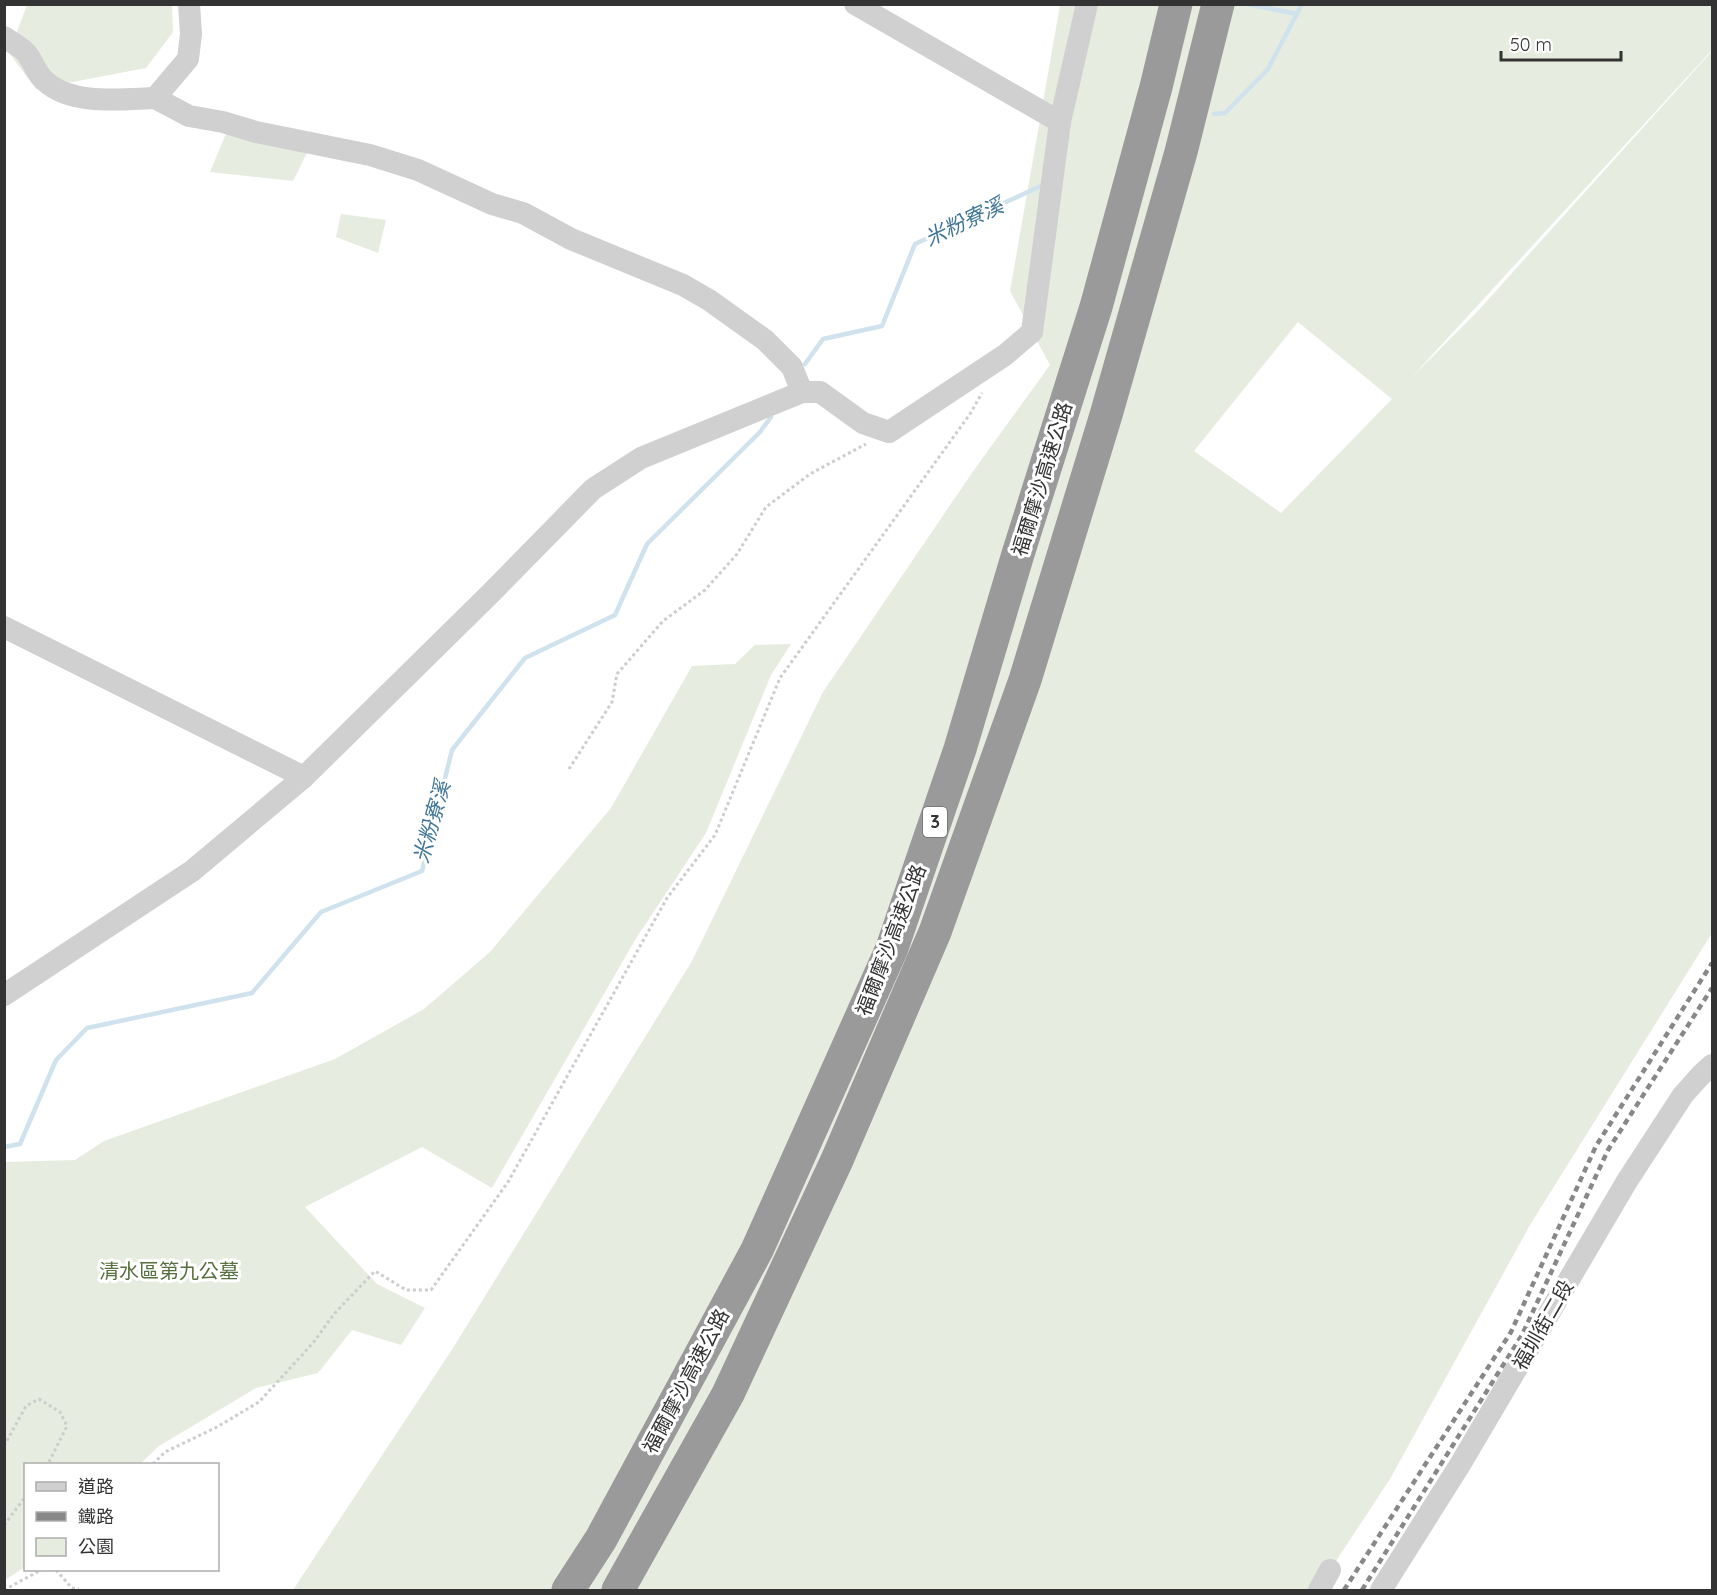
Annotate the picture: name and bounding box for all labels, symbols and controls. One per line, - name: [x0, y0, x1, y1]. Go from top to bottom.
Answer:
- scale bar: [1501, 24, 1621, 62]
- text: 50 m: [1510, 33, 1552, 56]
- water label: 米粉寮溪: [920, 190, 1010, 251]
- street label: 福爾摩沙高速公路: [1006, 399, 1077, 559]
- water label: 米粉寮溪: [407, 775, 456, 866]
- road number: 3: [923, 807, 947, 837]
- street label: 福爾摩沙高速公路: [850, 861, 931, 1019]
- park label: 清水區第九公墓: [99, 1258, 239, 1283]
- street label: 福圳街二段: [1507, 1275, 1578, 1374]
- street label: 福爾摩沙高速公路: [637, 1304, 734, 1457]
- legend: [24, 1463, 219, 1571]
- text: 道路: [78, 1475, 114, 1498]
- text: 鐵路: [78, 1505, 114, 1528]
- text: 公園: [78, 1535, 114, 1558]

